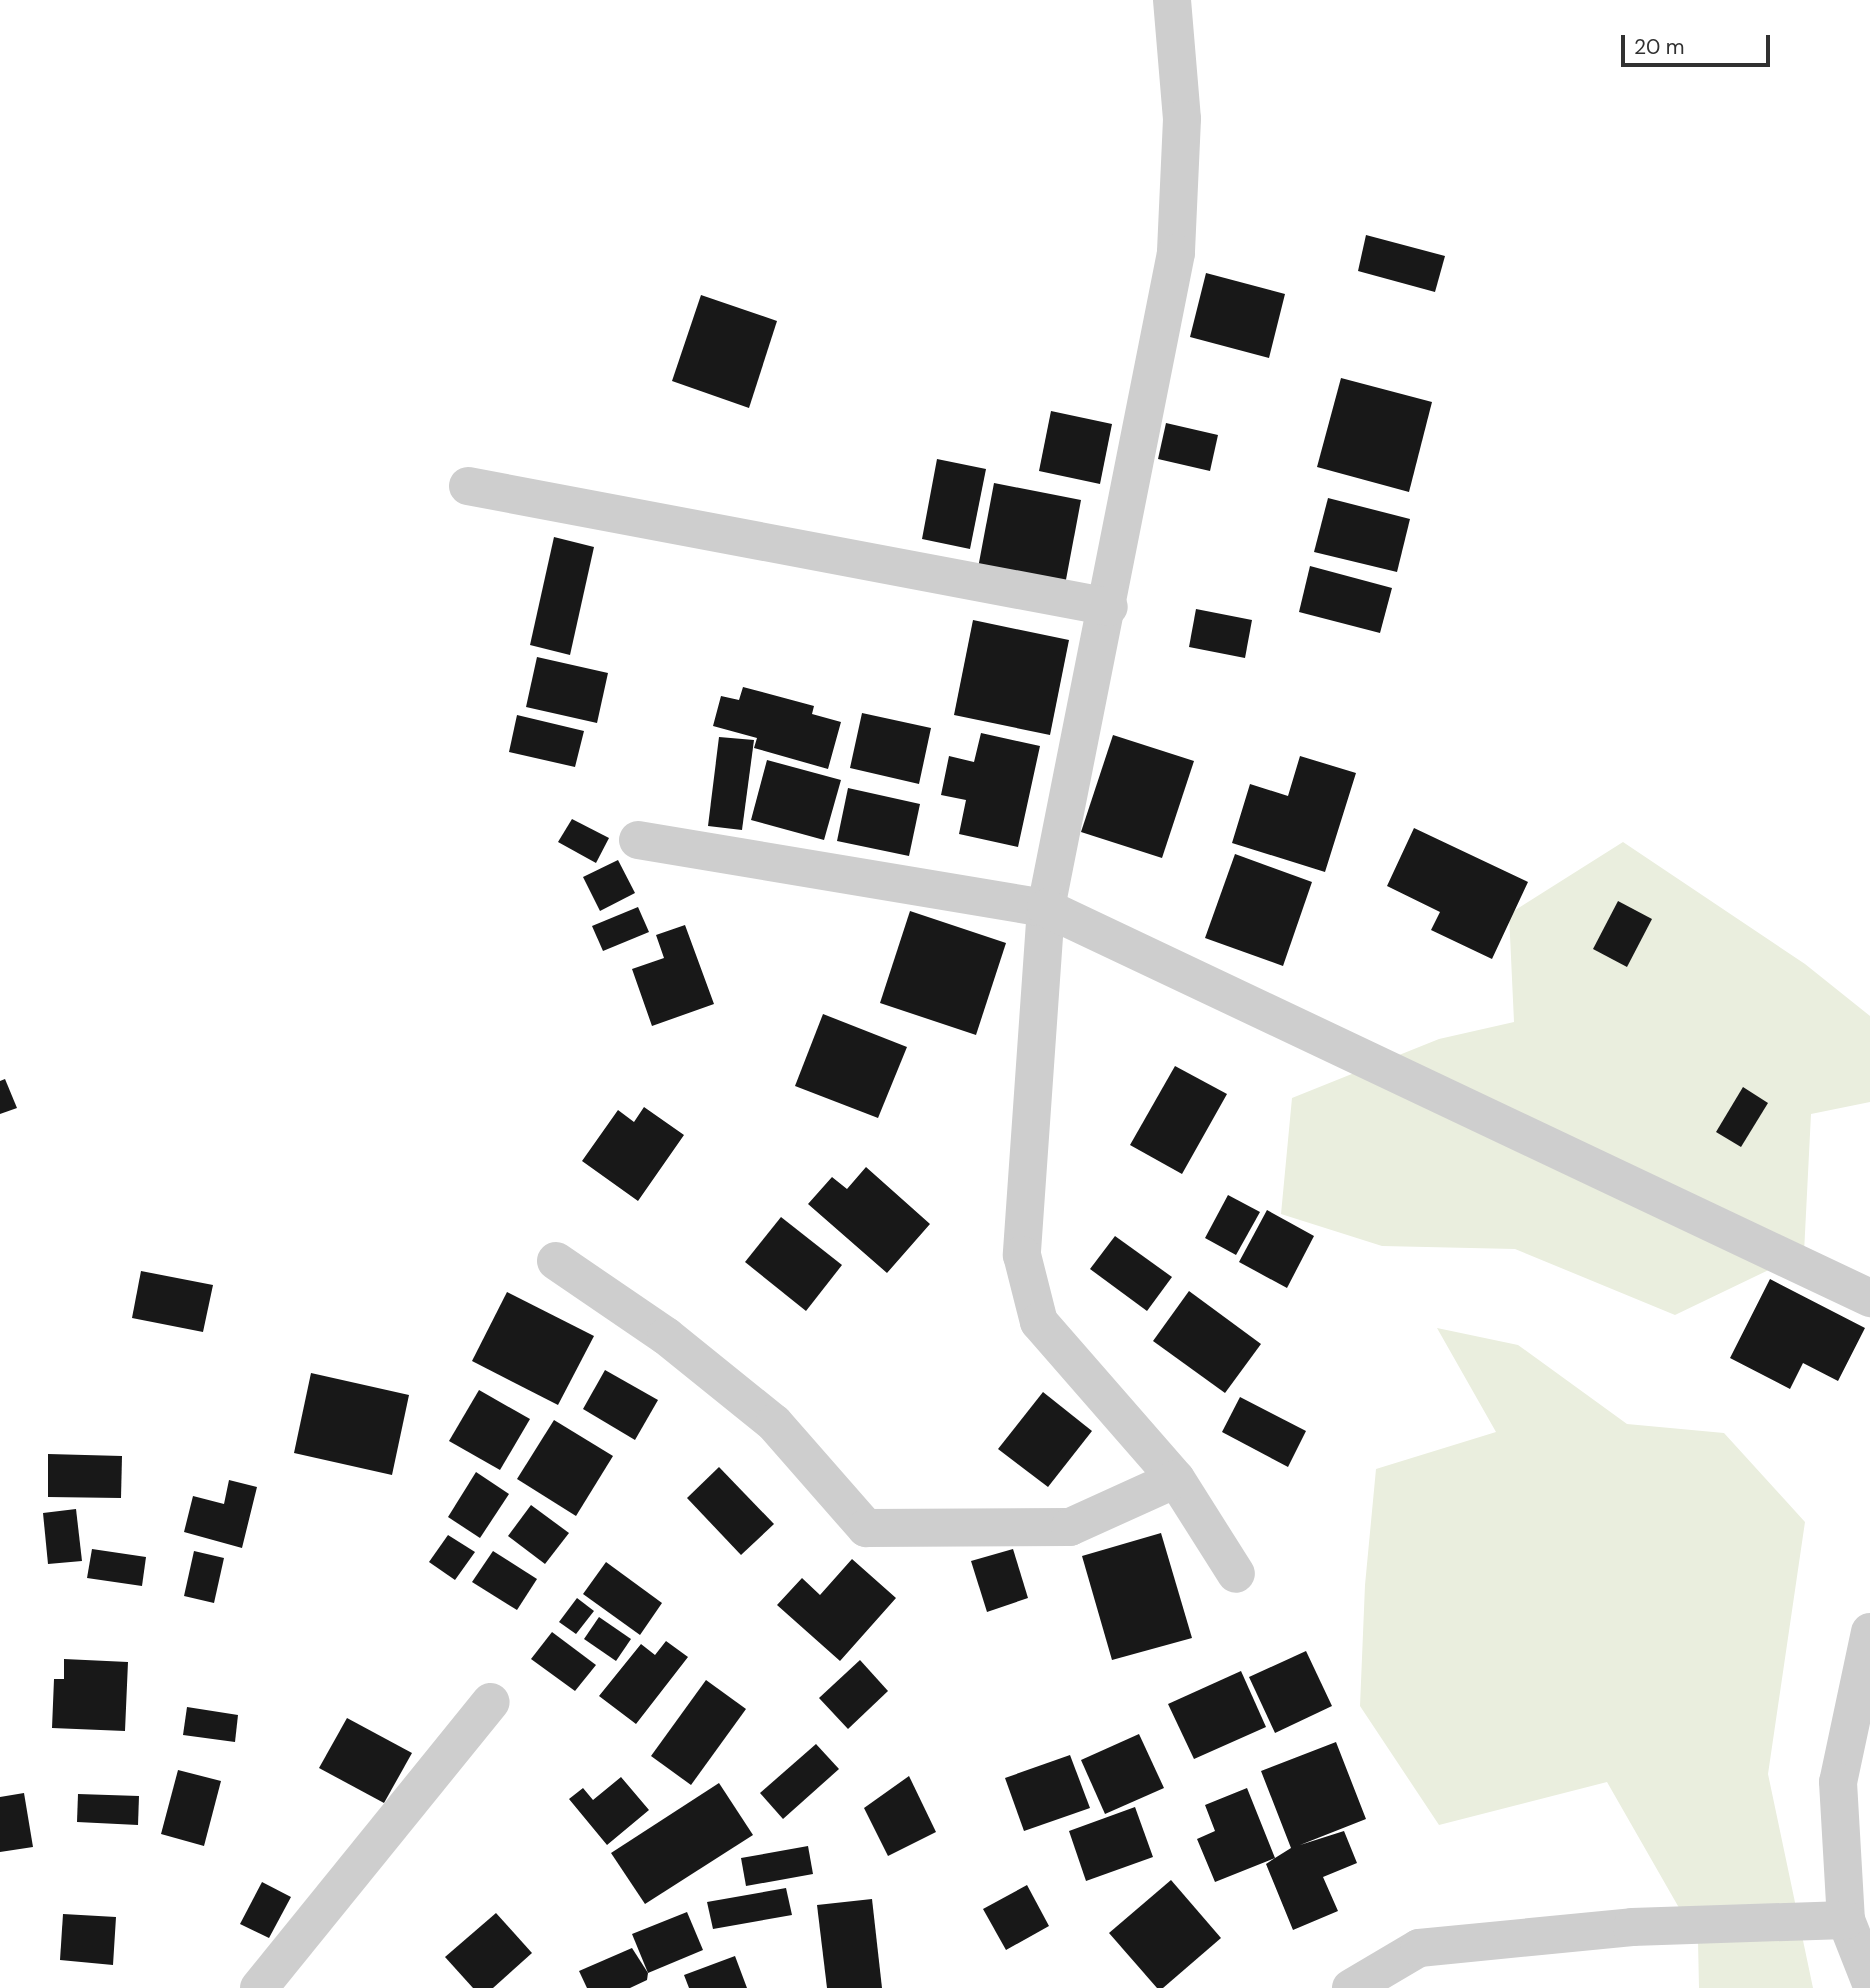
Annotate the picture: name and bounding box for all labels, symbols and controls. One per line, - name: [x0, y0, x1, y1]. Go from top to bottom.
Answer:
- scale bar: [1625, 21, 1774, 65]
- text: 20 m: [1634, 33, 1685, 61]

